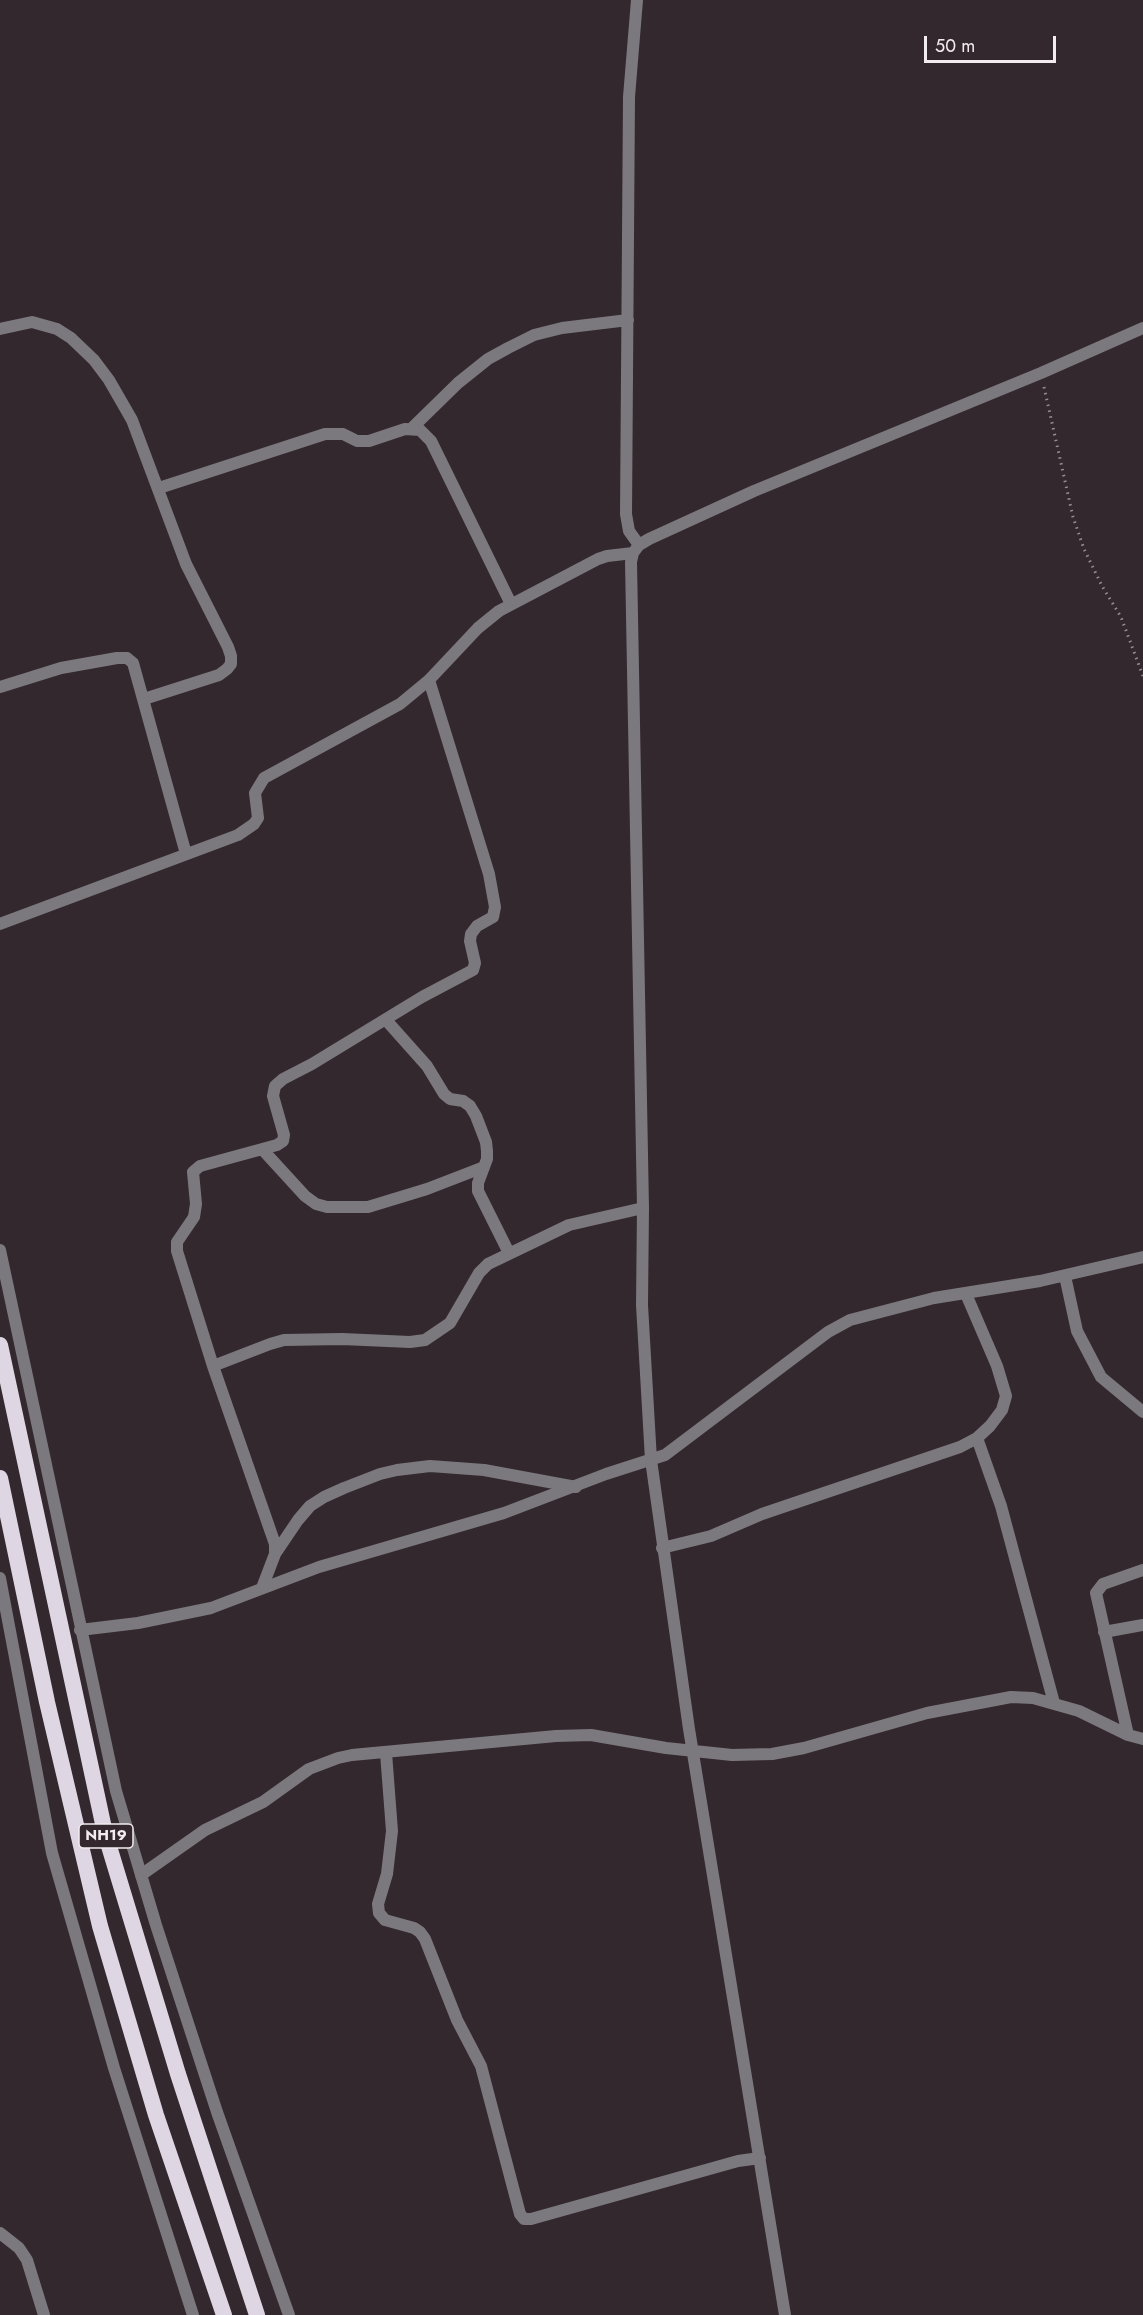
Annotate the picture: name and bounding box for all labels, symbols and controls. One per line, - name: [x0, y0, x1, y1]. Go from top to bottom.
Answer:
- scale bar: [927, 24, 1059, 62]
- text: 50 m: [935, 33, 975, 59]
- road number: NH19: [79, 1824, 133, 1848]

